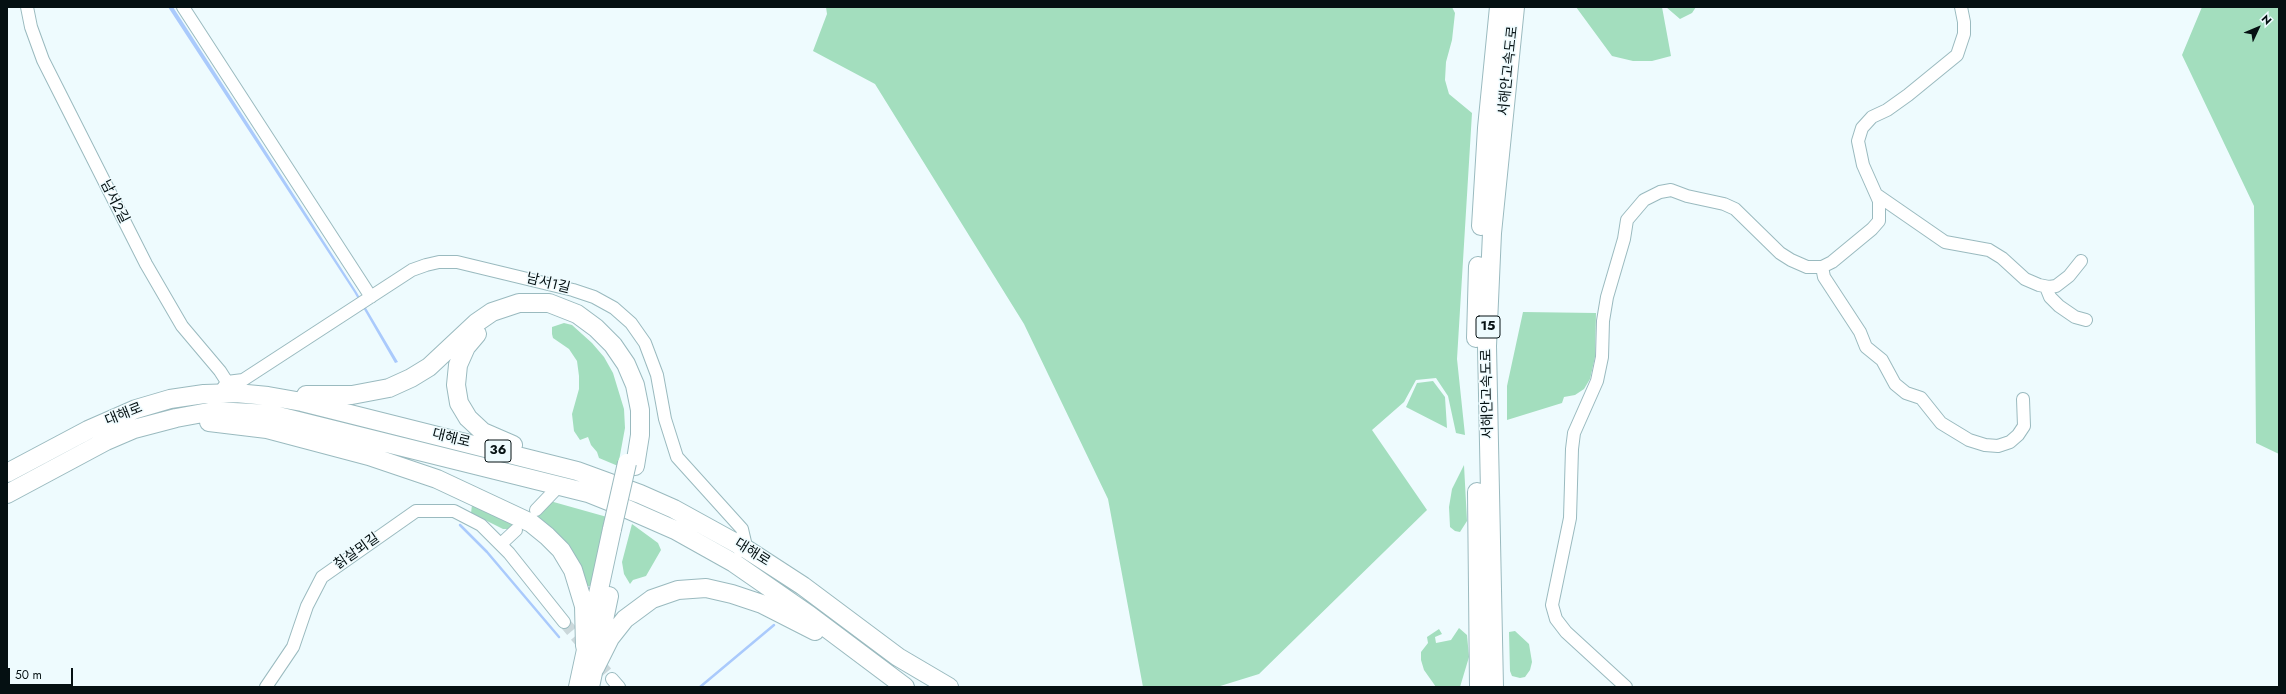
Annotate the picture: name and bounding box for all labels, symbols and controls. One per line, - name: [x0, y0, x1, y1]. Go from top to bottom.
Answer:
- north arrow: [2238, 8, 2278, 48]
- text: N: [2258, 11, 2275, 28]
- street label: 서해안고속도로: [1496, 25, 1522, 117]
- street label: 남서2길: [96, 177, 132, 227]
- street label: 남서1길: [524, 270, 572, 298]
- road number: 15: [1476, 316, 1500, 338]
- street label: 서해안고속도로: [1479, 349, 1497, 439]
- street label: 대해로: [103, 400, 145, 430]
- street label: 대해로: [430, 426, 472, 452]
- road number: 36: [485, 440, 511, 462]
- street label: 칡살뫼길: [331, 530, 383, 574]
- street label: 대해로: [731, 536, 773, 570]
- scale bar: [10, 660, 75, 686]
- text: 50 m: [15, 666, 42, 684]

